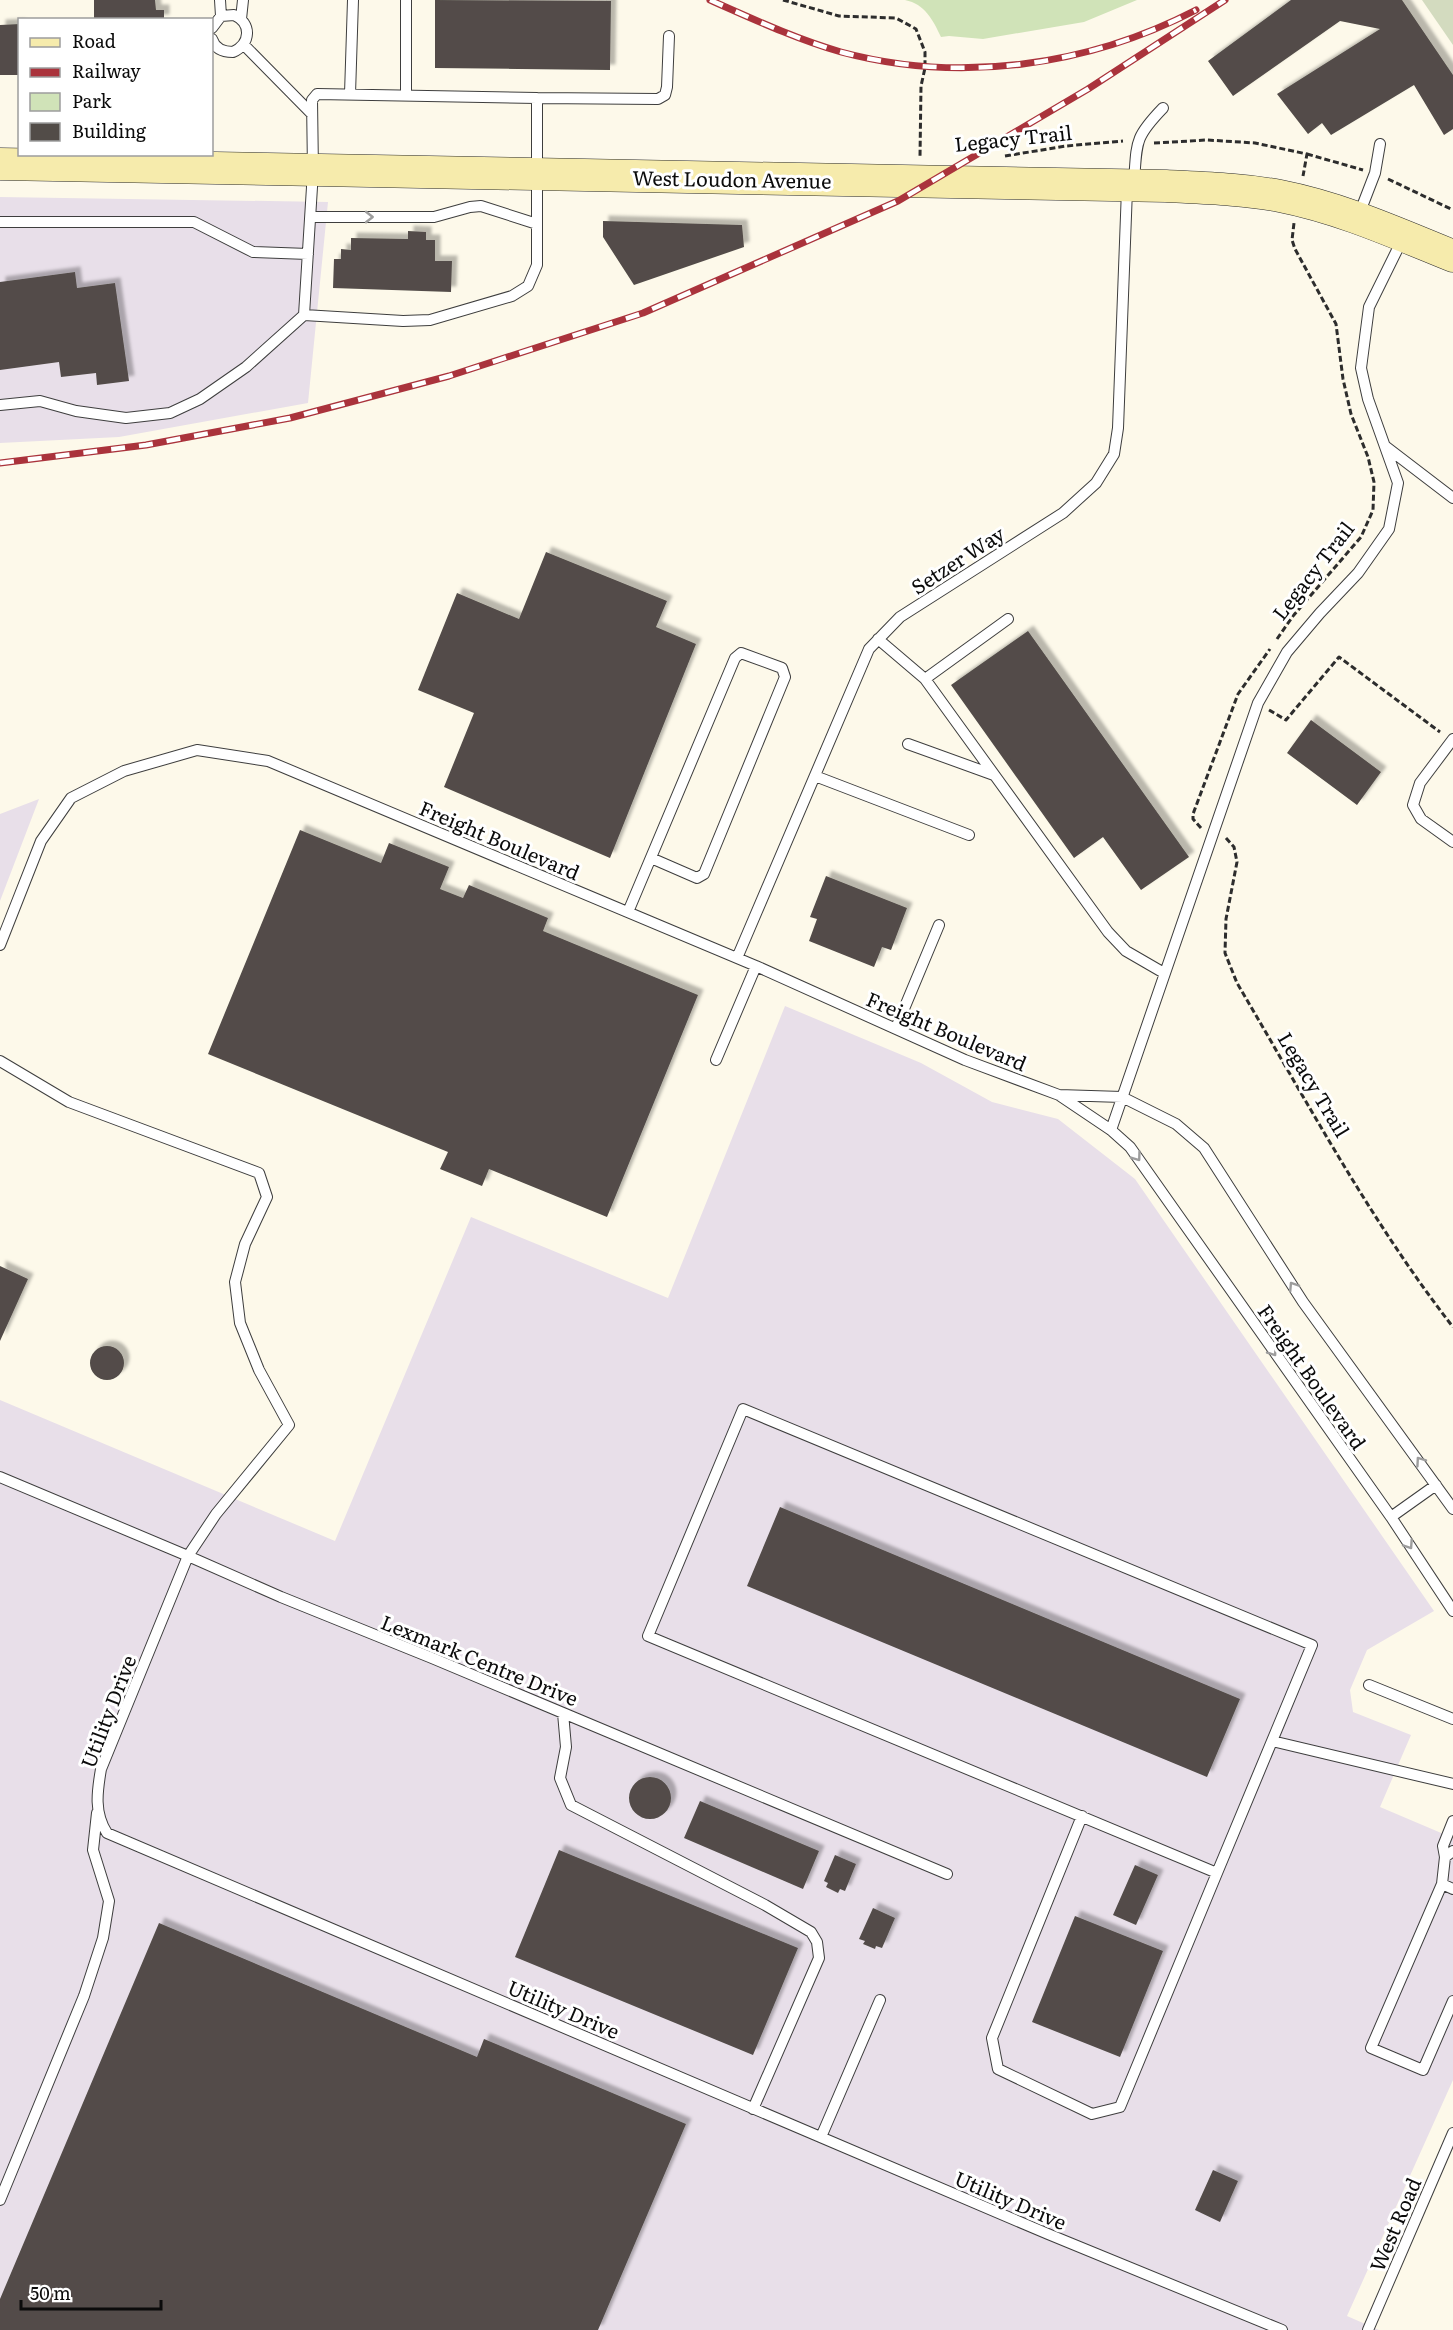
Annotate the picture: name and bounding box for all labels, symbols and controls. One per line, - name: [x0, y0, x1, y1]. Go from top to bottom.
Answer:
- legend: [18, 18, 213, 156]
- text: Road: [72, 27, 116, 54]
- text: Railway: [72, 57, 141, 84]
- text: Park: [72, 87, 113, 114]
- street label: Legacy Trail: [953, 116, 1074, 158]
- text: Building: [72, 117, 147, 144]
- street label: West Loudon Avenue: [632, 161, 832, 195]
- one-way arrow: [365, 211, 374, 223]
- street label: Legacy Trail: [1264, 514, 1360, 626]
- street label: Setzer Way: [904, 517, 1010, 601]
- street label: Freight Boulevard: [415, 792, 585, 886]
- street label: Freight Boulevard: [862, 983, 1032, 1077]
- street label: Legacy Trail: [1272, 1026, 1358, 1143]
- one-way arrow: [1130, 1151, 1141, 1162]
- one-way arrow: [1289, 1282, 1300, 1293]
- street label: Freight Boulevard: [1252, 1297, 1374, 1455]
- one-way arrow: [1266, 1345, 1277, 1356]
- one-way arrow: [1416, 1457, 1427, 1468]
- one-way arrow: [1402, 1539, 1413, 1550]
- street label: Lexmark Centre Drive: [377, 1606, 583, 1712]
- street label: Utility Drive: [72, 1650, 142, 1772]
- street label: Utility Drive: [503, 1971, 625, 2045]
- street label: Utility Drive: [950, 2162, 1072, 2236]
- street label: West Road: [1361, 2172, 1427, 2276]
- scale bar: [21, 2273, 160, 2311]
- text: 50 m: [30, 2279, 71, 2306]

